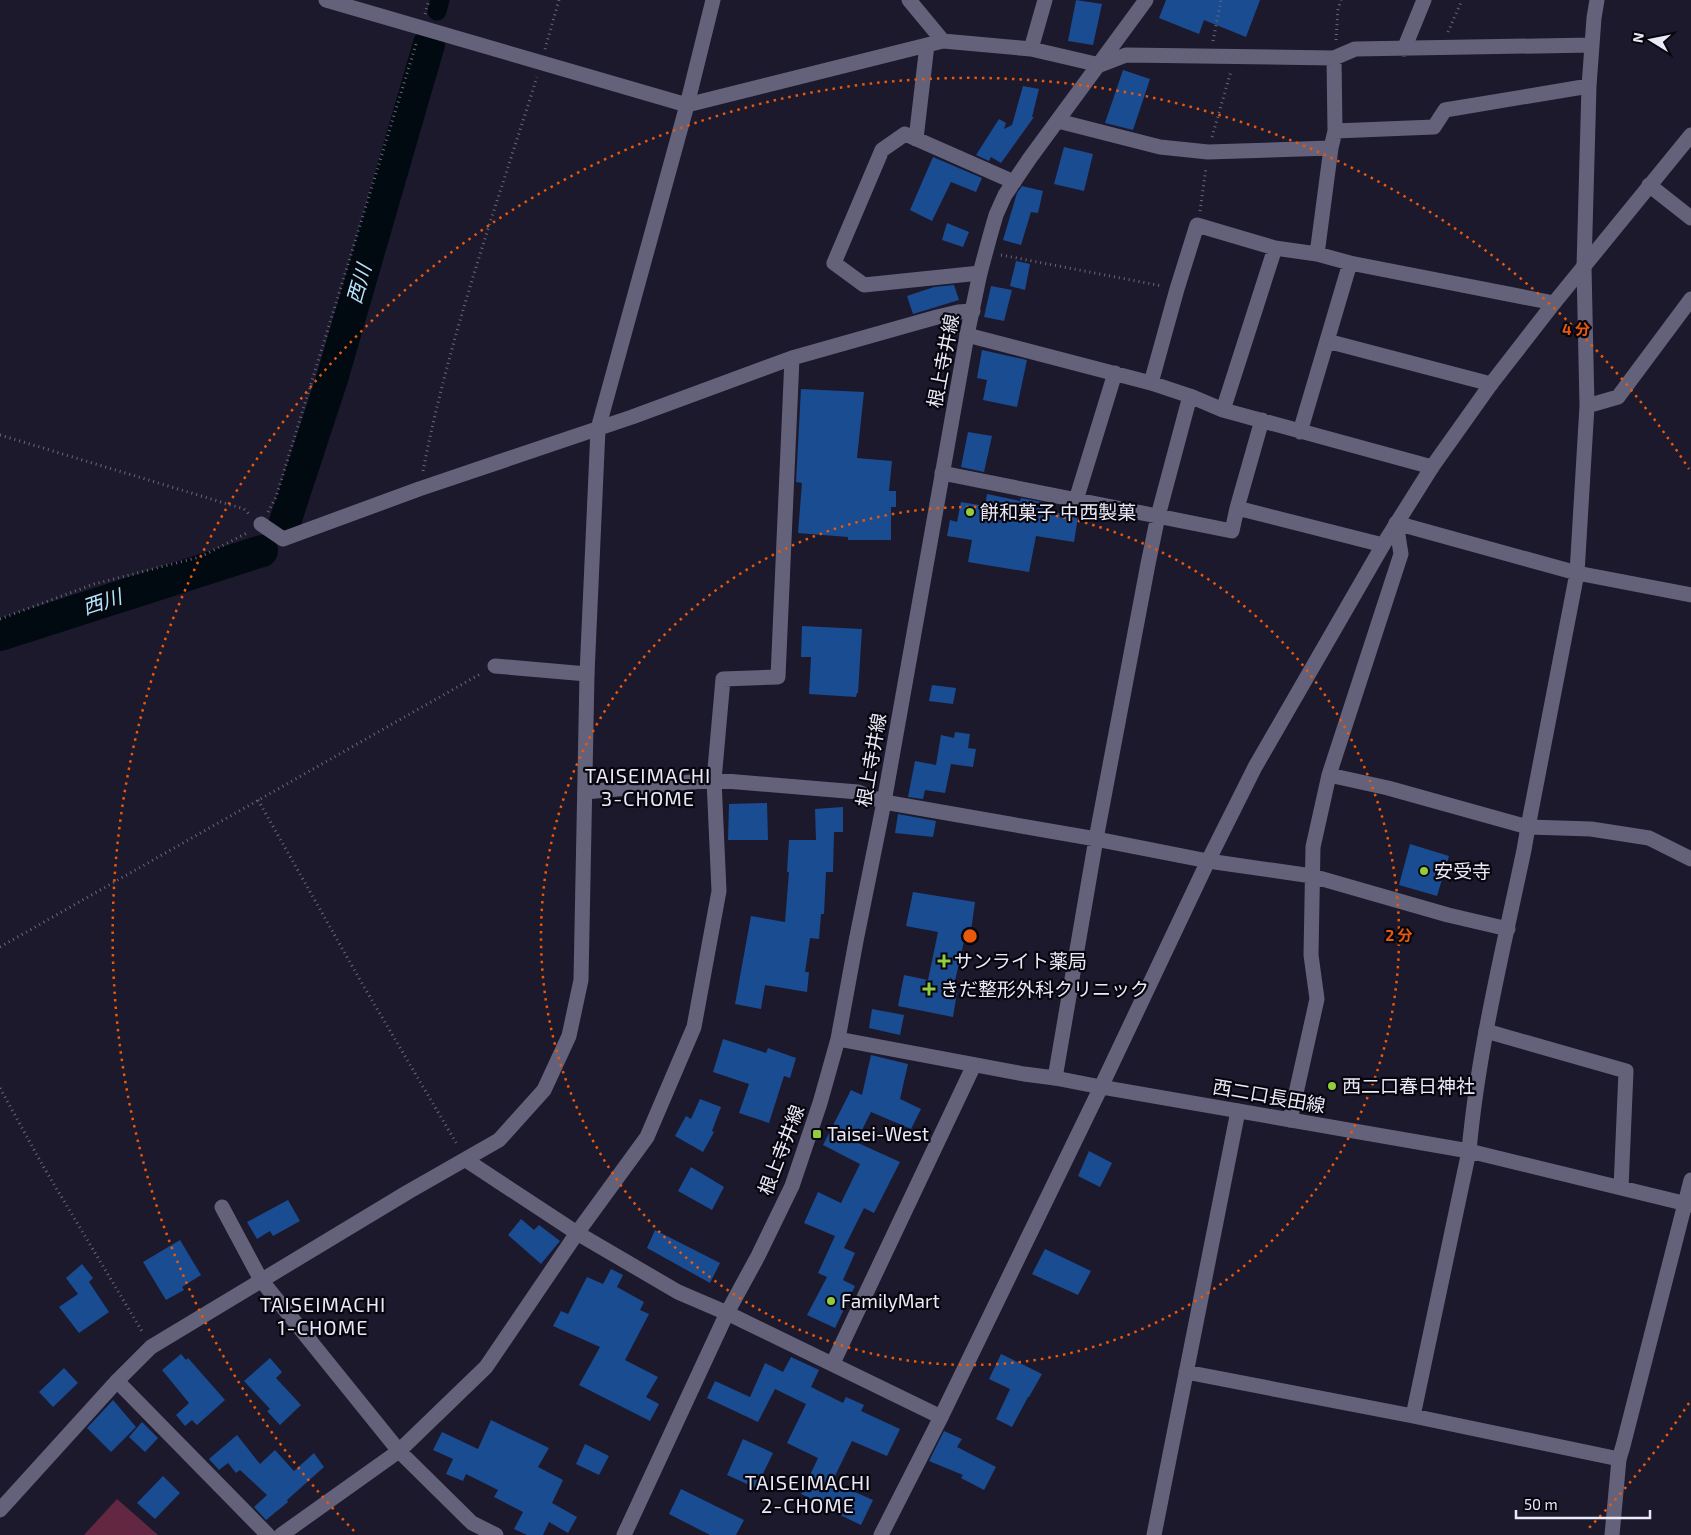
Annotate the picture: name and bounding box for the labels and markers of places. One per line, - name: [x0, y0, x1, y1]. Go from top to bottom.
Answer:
- place label: 餅和菓子 中西製菓: [980, 500, 1136, 523]
- marker: 餅和菓子 中西製菓: [964, 506, 976, 518]
- place label: 安受寺: [1434, 859, 1491, 882]
- marker: 安受寺: [1418, 865, 1430, 877]
- centre of rings: [961, 927, 979, 945]
- place label: サンライト薬局: [954, 949, 1087, 972]
- marker: サンライト薬局: [938, 955, 950, 967]
- place label: きだ整形外科クリニック: [940, 977, 1149, 1000]
- marker: きだ整形外科クリニック: [922, 982, 936, 996]
- place label: 西二口春日神社: [1342, 1074, 1475, 1097]
- marker: 西二口春日神社: [1326, 1080, 1338, 1092]
- place label: Taisei-West: [827, 1122, 929, 1145]
- marker: Taisei-West: [811, 1128, 823, 1140]
- place label: FamilyMart: [841, 1289, 940, 1312]
- marker: FamilyMart: [825, 1295, 837, 1307]

